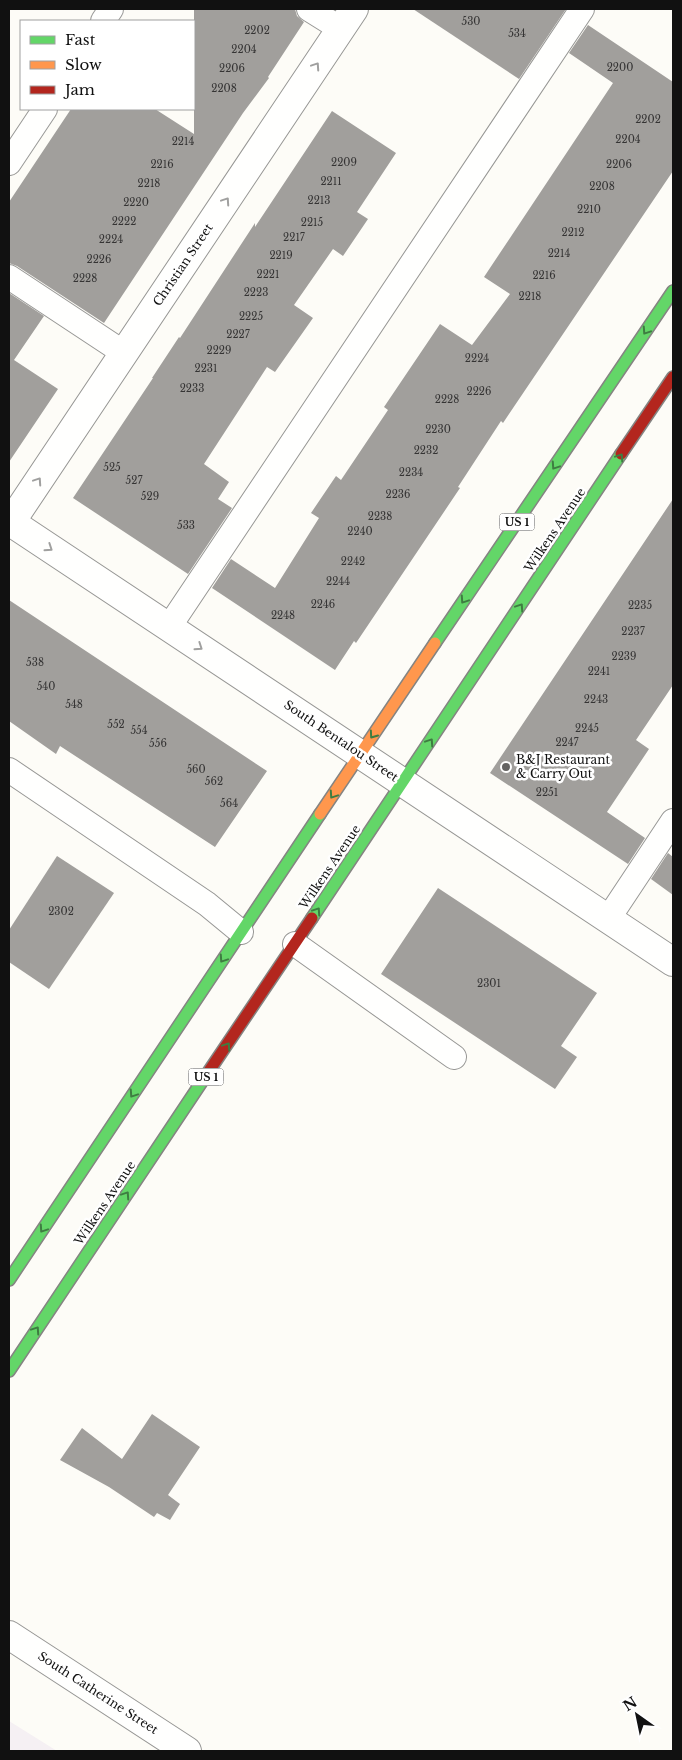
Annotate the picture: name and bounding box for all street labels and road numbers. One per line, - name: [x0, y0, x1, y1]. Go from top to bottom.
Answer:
- street label: Christian Street: [149, 220, 216, 309]
- street label: Wilkens Avenue: [520, 485, 588, 575]
- road number: US 1: [500, 514, 534, 530]
- street label: South Bentalou Street: [281, 697, 402, 785]
- street label: Wilkens Avenue: [295, 822, 363, 912]
- road number: US 1: [188, 1068, 224, 1086]
- street label: Wilkens Avenue: [70, 1158, 138, 1248]
- street label: South Catherine Street: [35, 1648, 162, 1737]

